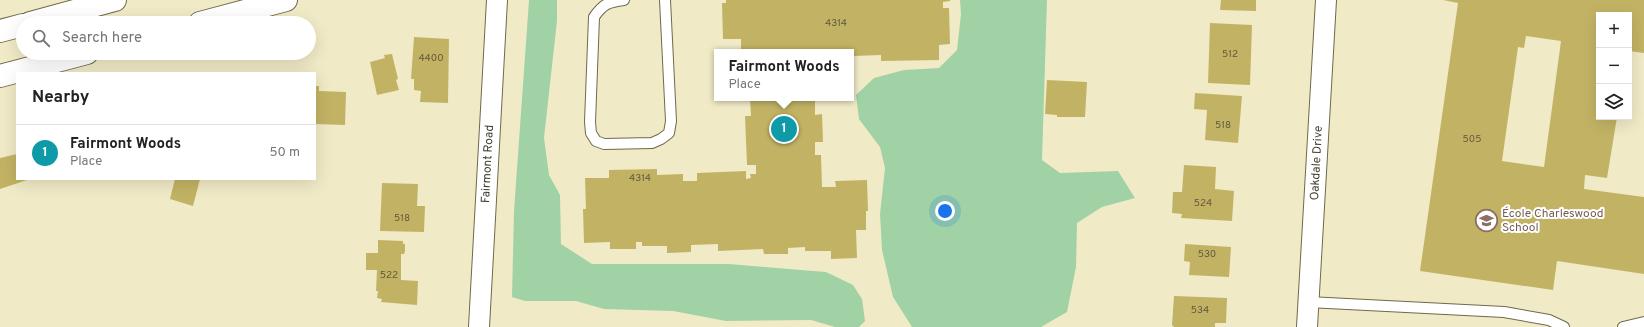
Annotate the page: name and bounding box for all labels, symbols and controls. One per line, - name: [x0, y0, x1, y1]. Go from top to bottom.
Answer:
- map controls: [1596, 12, 1632, 120]
- button: +: [1596, 12, 1632, 48]
- search box: [16, 16, 316, 60]
- house number: 4314: [825, 17, 847, 30]
- icon: search: [30, 27, 52, 49]
- text: Search here: [62, 29, 142, 48]
- house number: 512: [1222, 48, 1238, 61]
- button: −: [1596, 48, 1632, 84]
- popup: [714, 49, 854, 101]
- house number: 4400: [418, 52, 444, 65]
- text: Fairmont Woods: [728, 58, 840, 77]
- text: Place: [728, 77, 761, 93]
- button: layers: [1596, 84, 1632, 120]
- text: Nearby: [32, 87, 89, 109]
- pin: 1: [771, 114, 797, 144]
- house number: 518: [1215, 119, 1231, 132]
- street label: Fairmont Road: [478, 124, 498, 204]
- street label: Oakdale Drive: [1307, 125, 1327, 201]
- house number: 505: [1463, 133, 1481, 146]
- text: Fairmont Woods: [70, 135, 181, 154]
- text: 1: [42, 145, 48, 161]
- text: 50 m: [270, 145, 300, 161]
- text: Place: [70, 154, 102, 170]
- house number: 4314: [629, 172, 651, 185]
- house number: 524: [1194, 197, 1212, 210]
- your location: [935, 201, 955, 221]
- place label: École Charleswood School: [1502, 206, 1604, 236]
- school or university icon: École Charleswood School: [1474, 208, 1500, 234]
- house number: 518: [394, 212, 410, 225]
- house number: 530: [1198, 248, 1216, 261]
- house number: 522: [380, 269, 398, 282]
- house number: 534: [1191, 304, 1209, 317]

